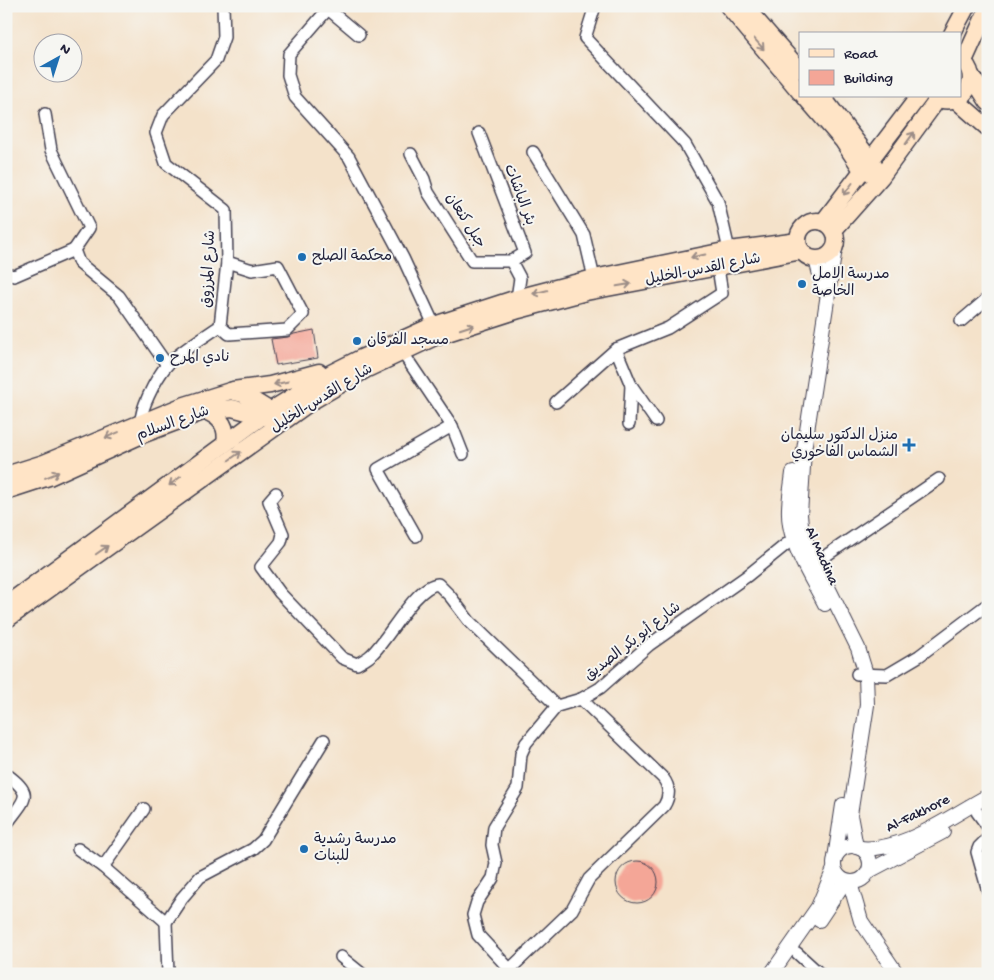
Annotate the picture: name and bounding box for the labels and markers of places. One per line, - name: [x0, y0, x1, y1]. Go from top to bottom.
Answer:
- place label: محكمة الصلح: [312, 248, 392, 266]
- marker: محكمة الصلح: [296, 251, 308, 263]
- place label: مدرسة الامل الخاصة: [812, 266, 890, 301]
- marker: مدرسة الامل الخاصة: [796, 278, 808, 290]
- place label: مسجد الفرقان: [367, 332, 449, 350]
- marker: مسجد الفرقان: [351, 335, 363, 347]
- place label: نادي المرح: [170, 349, 230, 367]
- marker: نادي المرح: [154, 352, 166, 364]
- place label: منزل الدكتور سليمان الشماس الفاخوري: [781, 427, 898, 462]
- marker: منزل الدكتور سليمان الشماس الفاخوري: [902, 438, 916, 452]
- place label: مدرسة رشدية للبنات: [314, 831, 397, 866]
- marker: مدرسة رشدية للبنات: [298, 843, 310, 855]

